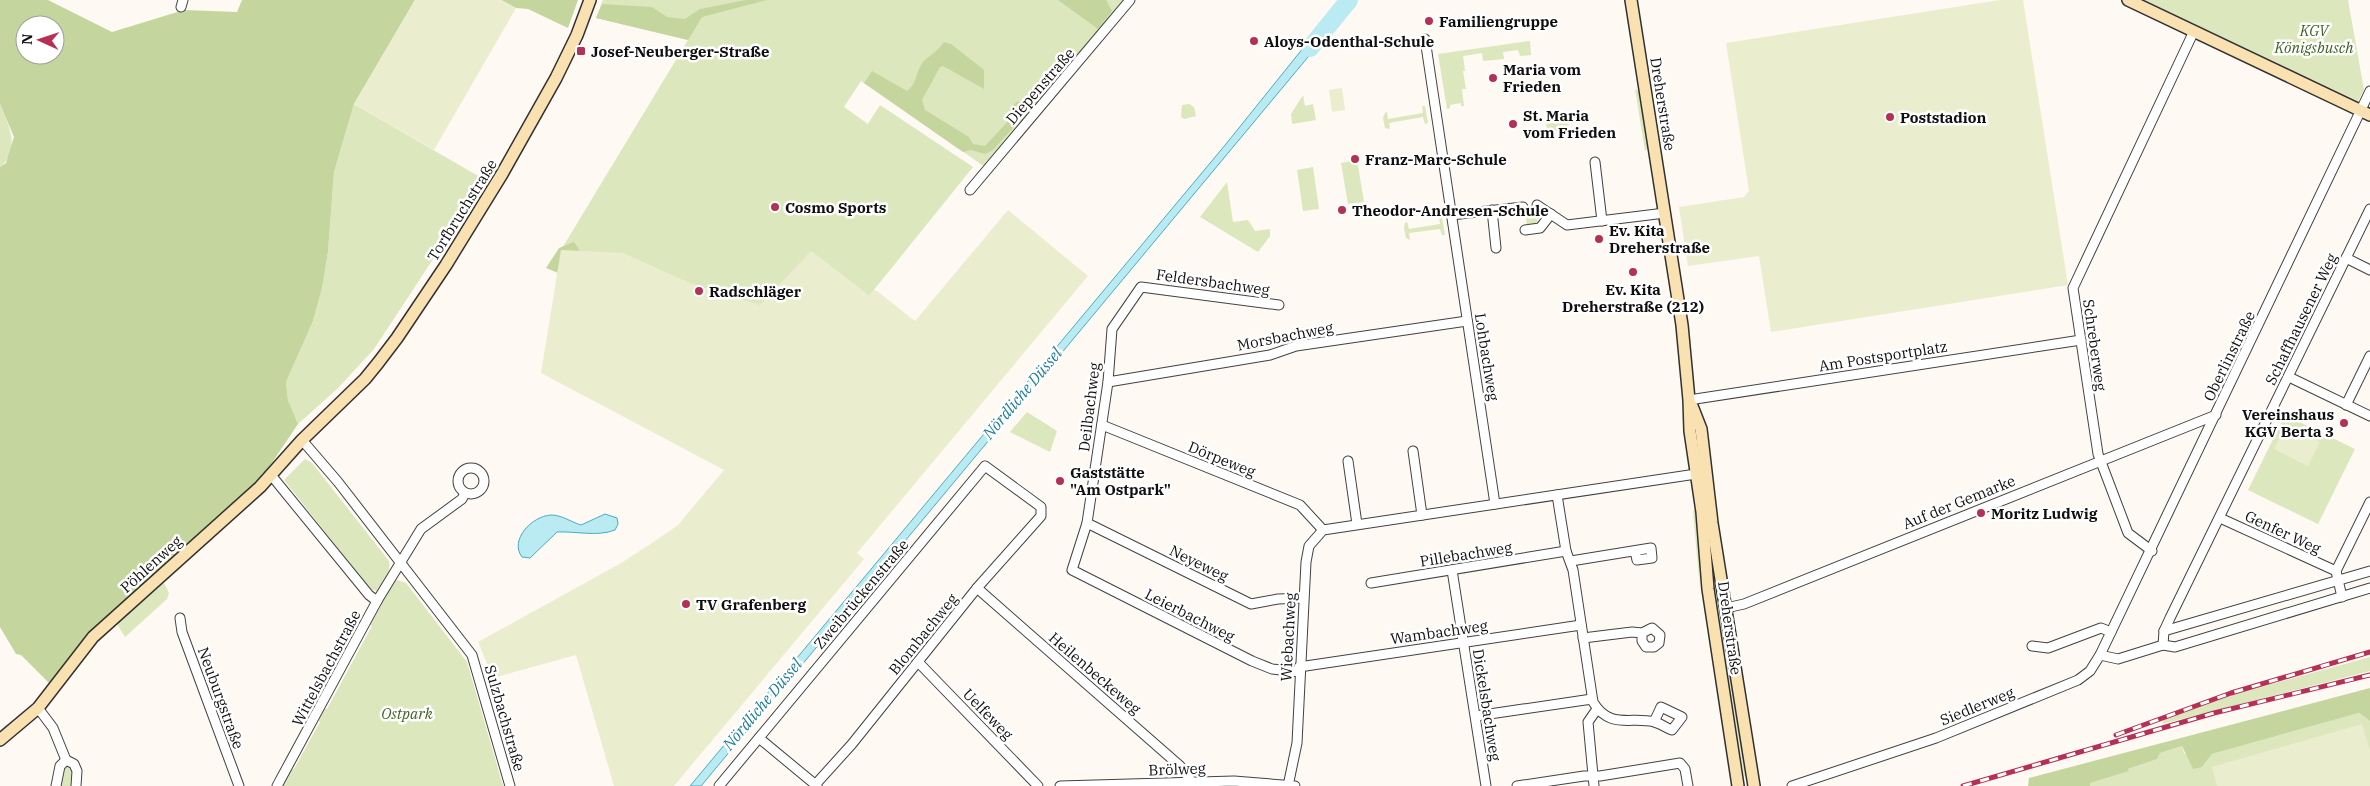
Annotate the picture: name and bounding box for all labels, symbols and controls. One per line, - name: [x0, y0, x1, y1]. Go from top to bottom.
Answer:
- place label: Familiengruppe: [1439, 12, 1558, 31]
- north arrow: [15, 15, 65, 65]
- marker: Familiengruppe: [1423, 15, 1435, 27]
- park label: KGV Königsbusch: [2274, 21, 2354, 57]
- place label: Aloys-Odenthal-Schule: [1264, 32, 1434, 51]
- text: N: [18, 33, 36, 45]
- marker: Aloys-Odenthal-Schule: [1248, 35, 1260, 47]
- place label: Josef-Neuberger-Straße: [591, 42, 769, 61]
- street label: Diepenstraße: [1002, 44, 1078, 128]
- marker: Josef-Neuberger-Straße: [575, 45, 587, 57]
- street label: Dreherstraße: [1646, 56, 1680, 152]
- place label: Maria vom Frieden: [1503, 60, 1581, 96]
- marker: Maria vom Frieden: [1487, 72, 1499, 84]
- place label: St. Maria vom Frieden: [1523, 106, 1616, 142]
- place label: Poststadion: [1900, 108, 1987, 127]
- marker: Poststadion: [1884, 111, 1896, 123]
- marker: St. Maria vom Frieden: [1507, 118, 1519, 130]
- place label: Franz-Marc-Schule: [1365, 150, 1507, 169]
- marker: Franz-Marc-Schule: [1349, 153, 1361, 165]
- street label: Torfbruchstraße: [423, 155, 501, 265]
- place label: Cosmo Sports: [785, 198, 886, 217]
- marker: Cosmo Sports: [769, 201, 781, 213]
- place label: Theodor-Andresen-Schule: [1352, 201, 1549, 220]
- marker: Theodor-Andresen-Schule: [1336, 204, 1348, 216]
- place label: Ev. Kita Dreherstraße: [1609, 221, 1710, 257]
- marker: Ev. Kita Dreherstraße: [1593, 233, 1605, 245]
- street label: Schaffhausener Weg: [2261, 250, 2341, 388]
- street label: Feldersbachweg: [1155, 265, 1271, 299]
- marker: Ev. Kita Dreherstraße (212): [1627, 266, 1639, 278]
- place label: Ev. Kita Dreherstraße (212): [1562, 280, 1704, 316]
- place label: Radschläger: [709, 282, 802, 301]
- marker: Radschläger: [693, 285, 705, 297]
- street label: Schreberweg: [2079, 298, 2111, 392]
- street label: Oberlinstraße: [2199, 308, 2259, 404]
- street label: Lohbachweg: [1471, 312, 1503, 402]
- street label: Morsbachweg: [1235, 317, 1335, 355]
- street label: Am Postsportplatz: [1817, 336, 1949, 376]
- water label: Nördliche Düssel: [977, 343, 1066, 444]
- street label: Deilbachweg: [1074, 361, 1104, 453]
- place label: Vereinshaus KGV Berta 3: [2242, 405, 2334, 441]
- marker: Vereinshaus KGV Berta 3: [2338, 417, 2350, 429]
- street label: Dörpeweg: [1186, 437, 1258, 481]
- place label: Gaststätte "Am Ostpark": [1070, 463, 1171, 499]
- street label: Auf der Gemarke: [1900, 471, 2018, 533]
- marker: Gaststätte "Am Ostpark": [1054, 475, 1066, 487]
- place label: Moritz Ludwig: [1991, 504, 2098, 523]
- street label: Genfer Weg: [2242, 506, 2324, 558]
- marker: Moritz Ludwig: [1975, 507, 1987, 519]
- street label: Pöhlenweg: [116, 531, 186, 597]
- street label: Zweibrückenstraße: [809, 535, 913, 653]
- street label: Pillebachweg: [1419, 537, 1513, 571]
- street label: Neyeweg: [1166, 541, 1232, 585]
- street label: Dreherstraße: [1714, 580, 1746, 676]
- street label: Leierbachweg: [1142, 584, 1238, 646]
- street label: Blombachweg: [884, 589, 962, 679]
- street label: Wiebachweg: [1276, 592, 1300, 682]
- place label: TV Grafenberg: [696, 595, 806, 614]
- marker: TV Grafenberg: [680, 598, 692, 610]
- street label: Wittelsbachstraße: [287, 607, 365, 729]
- street label: Wambachweg: [1389, 616, 1489, 648]
- street label: Heilenbeckeweg: [1045, 628, 1145, 718]
- street label: Neuburgstraße: [194, 644, 248, 752]
- street label: Dickelsbachweg: [1469, 647, 1505, 763]
- water label: Nördliche Düssel: [717, 654, 806, 755]
- street label: Sulzbachstraße: [481, 663, 529, 773]
- street label: Siedlerweg: [1937, 683, 2017, 729]
- street label: Uelfeweg: [959, 684, 1017, 744]
- park label: Ostpark: [381, 704, 433, 723]
- street label: Brölweg: [1148, 759, 1206, 779]

